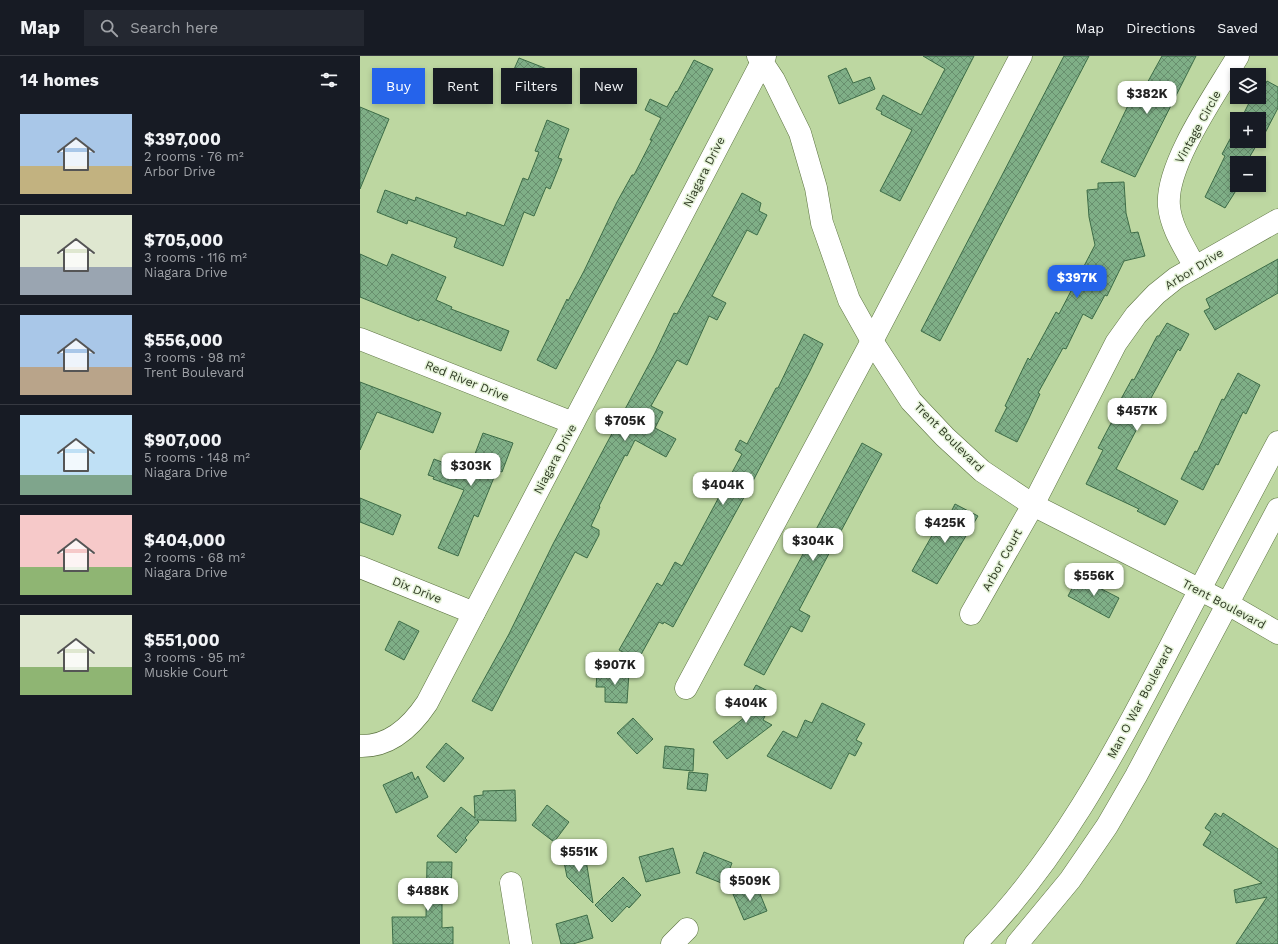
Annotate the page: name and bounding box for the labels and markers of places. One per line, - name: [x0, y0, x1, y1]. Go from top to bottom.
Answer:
- pin: $382K: [1119, 81, 1175, 115]
- pin: $397K: [1049, 265, 1105, 299]
- pin: $457K: [1109, 398, 1165, 432]
- pin: $705K: [597, 408, 653, 442]
- pin: $303K: [443, 453, 499, 487]
- pin: $404K: [695, 472, 751, 506]
- pin: $425K: [917, 510, 973, 544]
- pin: $304K: [785, 528, 841, 562]
- pin: $556K: [1066, 563, 1122, 597]
- pin: $907K: [587, 652, 643, 686]
- pin: $404K: [718, 690, 774, 724]
- pin: $551K: [551, 839, 607, 873]
- pin: $509K: [722, 868, 778, 902]
- pin: $488K: [400, 878, 456, 912]

